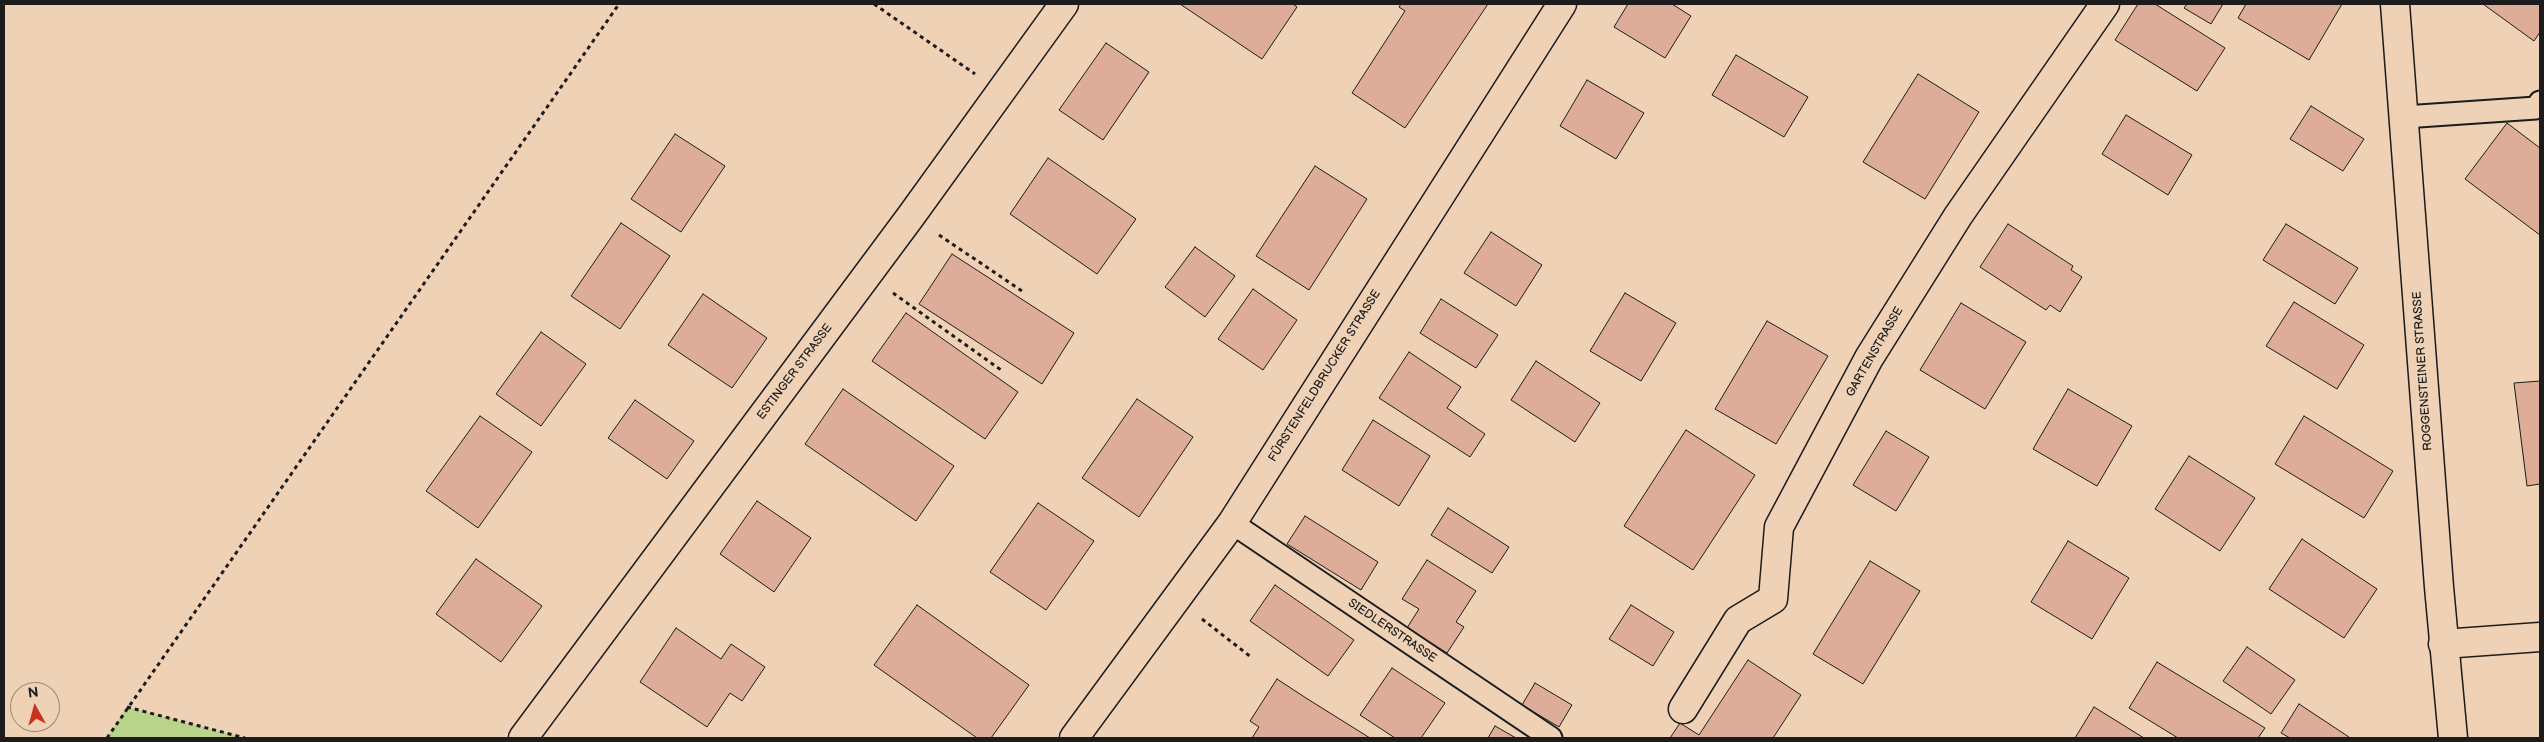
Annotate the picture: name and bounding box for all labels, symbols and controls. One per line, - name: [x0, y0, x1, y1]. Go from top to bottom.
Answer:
- street label: FÜRSTENFELDBRUCKER STRASSE: [1266, 287, 1384, 465]
- street label: ROGGENSTEINER STRASSE: [2410, 291, 2436, 451]
- street label: GARTENSTRASSE: [1843, 305, 1907, 399]
- street label: ESTINGER STRASSE: [754, 321, 836, 423]
- street label: SIEDLERSTRASSE: [1345, 596, 1439, 666]
- north arrow: [10, 682, 60, 732]
- text: N: [27, 684, 39, 702]

